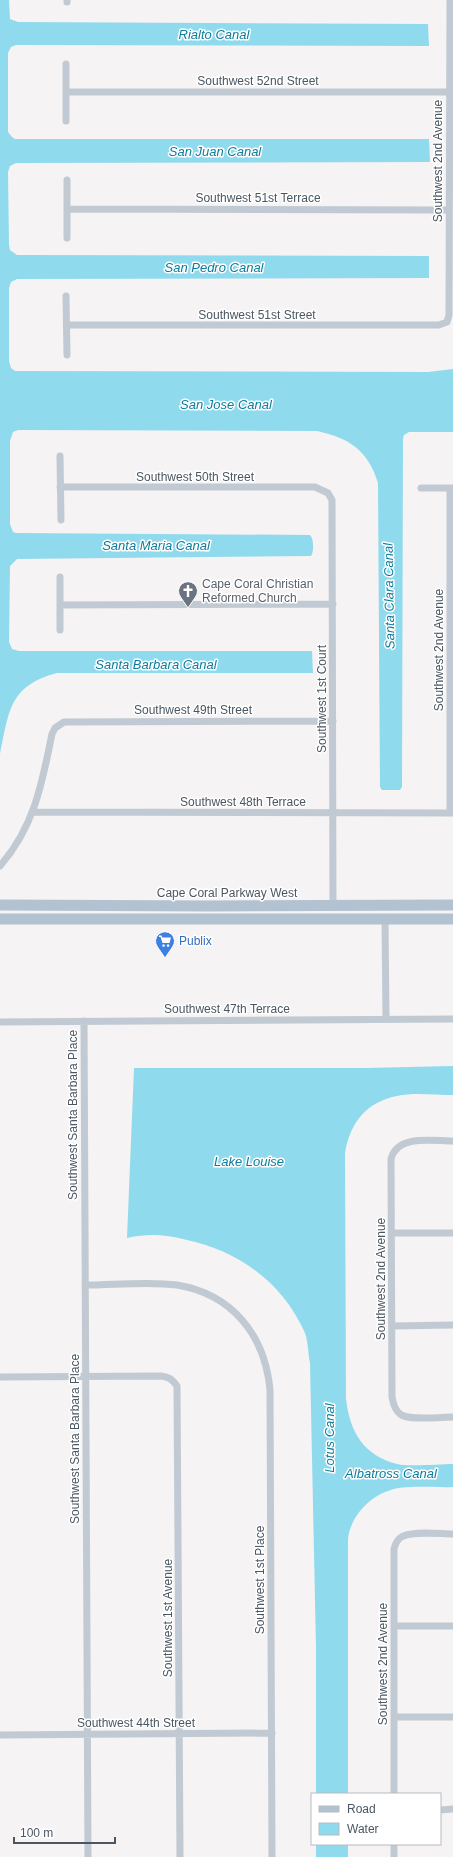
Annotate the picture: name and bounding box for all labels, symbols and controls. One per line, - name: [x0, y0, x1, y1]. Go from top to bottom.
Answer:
- water label: Rialto Canal: [179, 27, 251, 42]
- street label: Southwest 52nd Street: [197, 74, 319, 88]
- street label: Southwest 2nd Avenue: [431, 99, 445, 222]
- water label: San Juan Canal: [169, 144, 262, 159]
- street label: Southwest 51st Terrace: [195, 191, 321, 205]
- water label: San Pedro Canal: [164, 260, 265, 275]
- street label: Southwest 51st Street: [198, 308, 316, 322]
- water label: San Jose Canal: [180, 397, 273, 412]
- street label: Southwest 50th Street: [136, 470, 255, 484]
- water label: Santa Maria Canal: [102, 538, 211, 553]
- water label: Santa Clara Canal: [381, 542, 397, 649]
- place label: Cape Coral Christian Reformed Church: [202, 577, 313, 605]
- church icon: Cape Coral Christian Reformed Church: [177, 580, 199, 608]
- street label: Southwest 2nd Avenue: [432, 588, 446, 711]
- street label: Southwest 1st Court: [315, 644, 329, 753]
- water label: Santa Barbara Canal: [95, 657, 218, 672]
- street label: Southwest 49th Street: [134, 703, 253, 717]
- street label: Southwest 48th Terrace: [180, 795, 306, 809]
- street label: Cape Coral Parkway West: [157, 886, 298, 900]
- supermarket icon: Publix: [154, 930, 176, 958]
- place label: Publix: [179, 934, 212, 948]
- street label: Southwest 47th Terrace: [164, 1002, 290, 1016]
- street label: Southwest Santa Barbara Place: [66, 1030, 80, 1200]
- water label: Lake Louise: [214, 1154, 284, 1169]
- street label: Southwest 2nd Avenue: [374, 1217, 388, 1340]
- street label: Southwest Santa Barbara Place: [68, 1354, 82, 1524]
- water label: Lotus Canal: [322, 1402, 337, 1473]
- water label: Albatross Canal: [344, 1466, 438, 1481]
- street label: Southwest 1st Place: [253, 1525, 267, 1634]
- street label: Southwest 1st Avenue: [161, 1558, 175, 1677]
- street label: Southwest 2nd Avenue: [376, 1602, 390, 1725]
- street label: Southwest 44th Street: [77, 1716, 196, 1730]
- legend: [311, 1793, 441, 1845]
- text: Road: [347, 1802, 376, 1816]
- scale bar: [14, 1819, 115, 1845]
- text: Water: [347, 1822, 379, 1836]
- text: 100 m: [20, 1826, 53, 1840]

